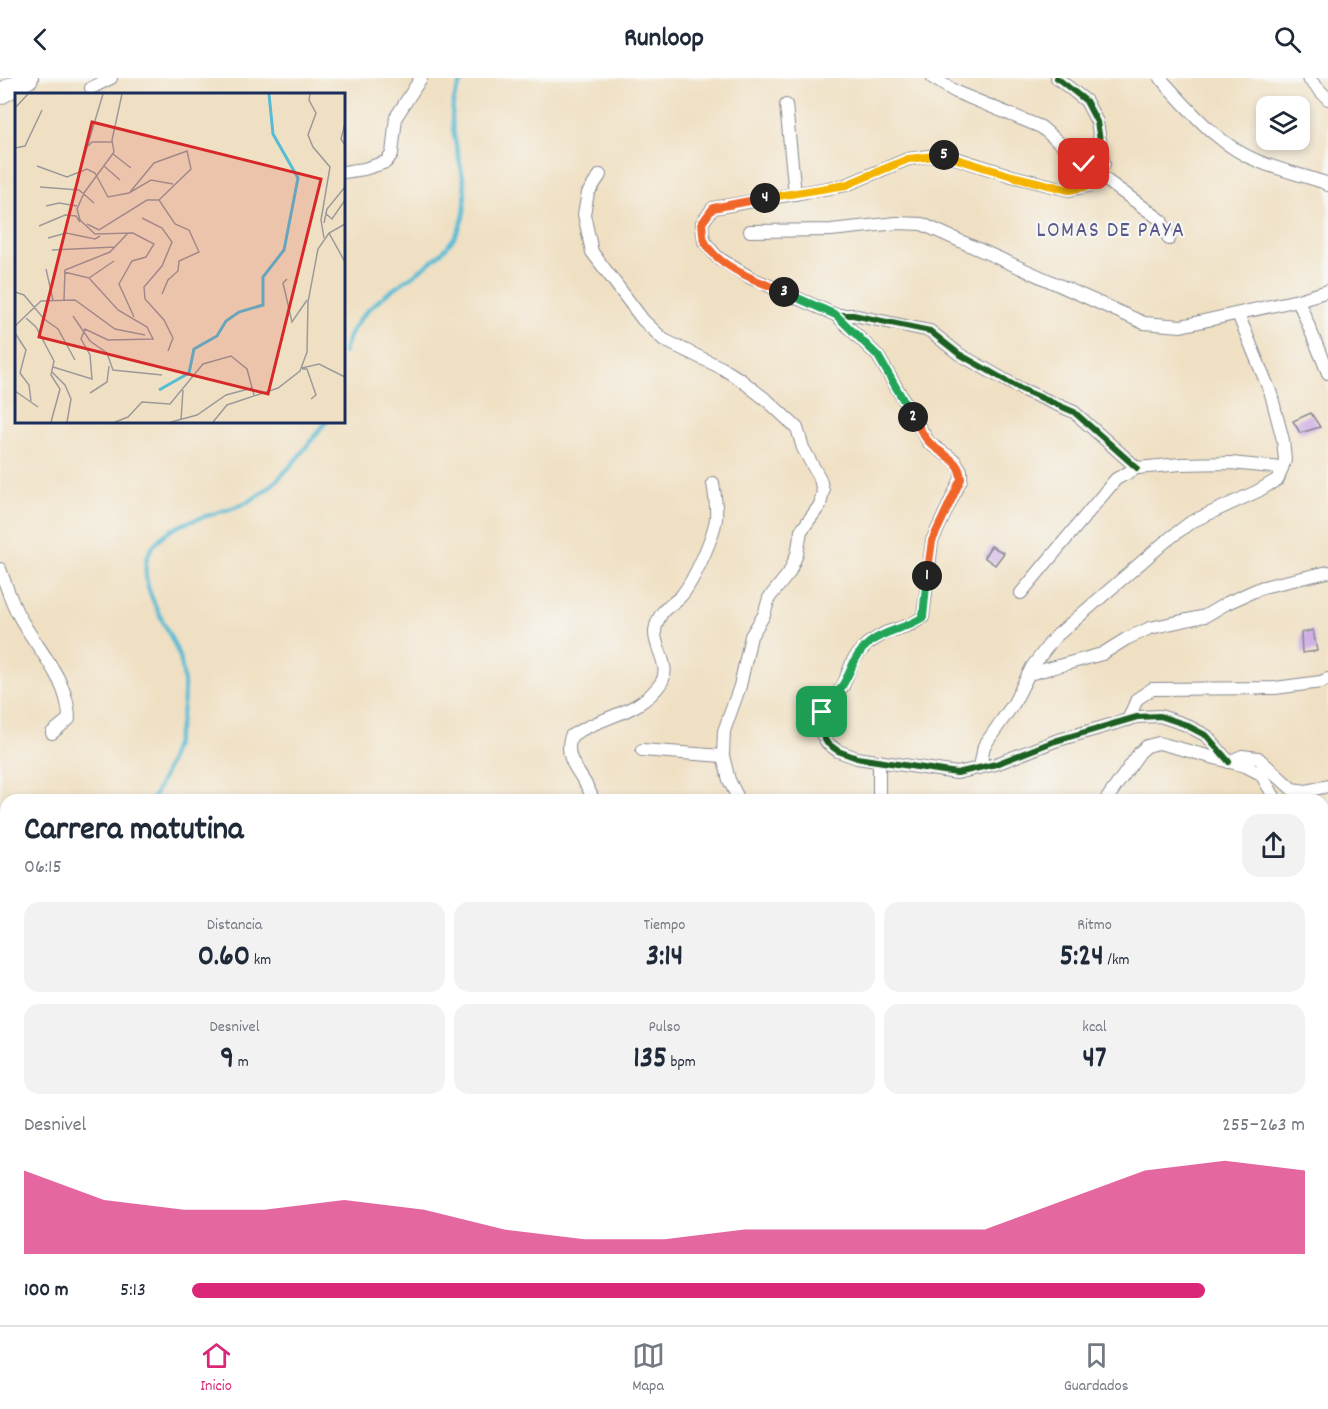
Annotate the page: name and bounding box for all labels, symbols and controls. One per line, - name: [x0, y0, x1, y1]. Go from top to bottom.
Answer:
- text: Runloop: [624, 20, 704, 59]
- icon: back: [24, 23, 57, 56]
- icon: search: [1271, 23, 1304, 56]
- inset map: [15, 93, 345, 423]
- map controls: [1256, 96, 1310, 150]
- button: layers: [1256, 96, 1310, 150]
- pin: [1058, 138, 1109, 189]
- pin: 5: [929, 140, 959, 170]
- text: 5: [940, 143, 948, 166]
- icon: check: [1067, 147, 1100, 180]
- pin: 4: [750, 183, 780, 213]
- text: 4: [762, 186, 768, 209]
- district label: LOMAS DE PAYA: [1036, 216, 1186, 247]
- pin: 3: [769, 277, 799, 307]
- text: 3: [780, 280, 788, 303]
- pin: 2: [898, 402, 928, 432]
- text: 2: [910, 405, 917, 428]
- pin: 1: [912, 561, 942, 591]
- text: 1: [925, 564, 929, 587]
- pin: [796, 686, 847, 737]
- icon: arrive: [805, 695, 838, 728]
- text: Carrera matutina: [24, 808, 244, 855]
- button: share: [1242, 814, 1305, 877]
- text: 06:15: [24, 854, 62, 882]
- text: Distancia: [207, 914, 262, 937]
- text: Tiempo: [644, 914, 685, 937]
- text: Ritmo: [1077, 914, 1112, 937]
- text: 0.60: [198, 937, 250, 980]
- text: 3:14: [646, 937, 683, 980]
- text: 5:24: [1059, 937, 1104, 980]
- text: km: [250, 949, 271, 972]
- text: /km: [1104, 949, 1130, 972]
- text: Desnivel: [210, 1016, 259, 1039]
- text: Pulso: [649, 1016, 680, 1039]
- text: kcal: [1082, 1016, 1107, 1039]
- text: 9: [220, 1039, 234, 1082]
- text: 135: [633, 1039, 667, 1082]
- text: 47: [1083, 1039, 1106, 1082]
- text: m: [234, 1051, 249, 1074]
- text: bpm: [667, 1051, 696, 1074]
- text: Desnivel: [24, 1112, 86, 1140]
- text: 255–263 m: [1222, 1112, 1305, 1140]
- text: 100 m: [24, 1277, 69, 1305]
- text: 5:13: [120, 1277, 146, 1305]
- tab: Inicio: [200, 1339, 233, 1398]
- tab: Mapa: [632, 1339, 665, 1398]
- tab: Guardados: [1064, 1339, 1128, 1398]

